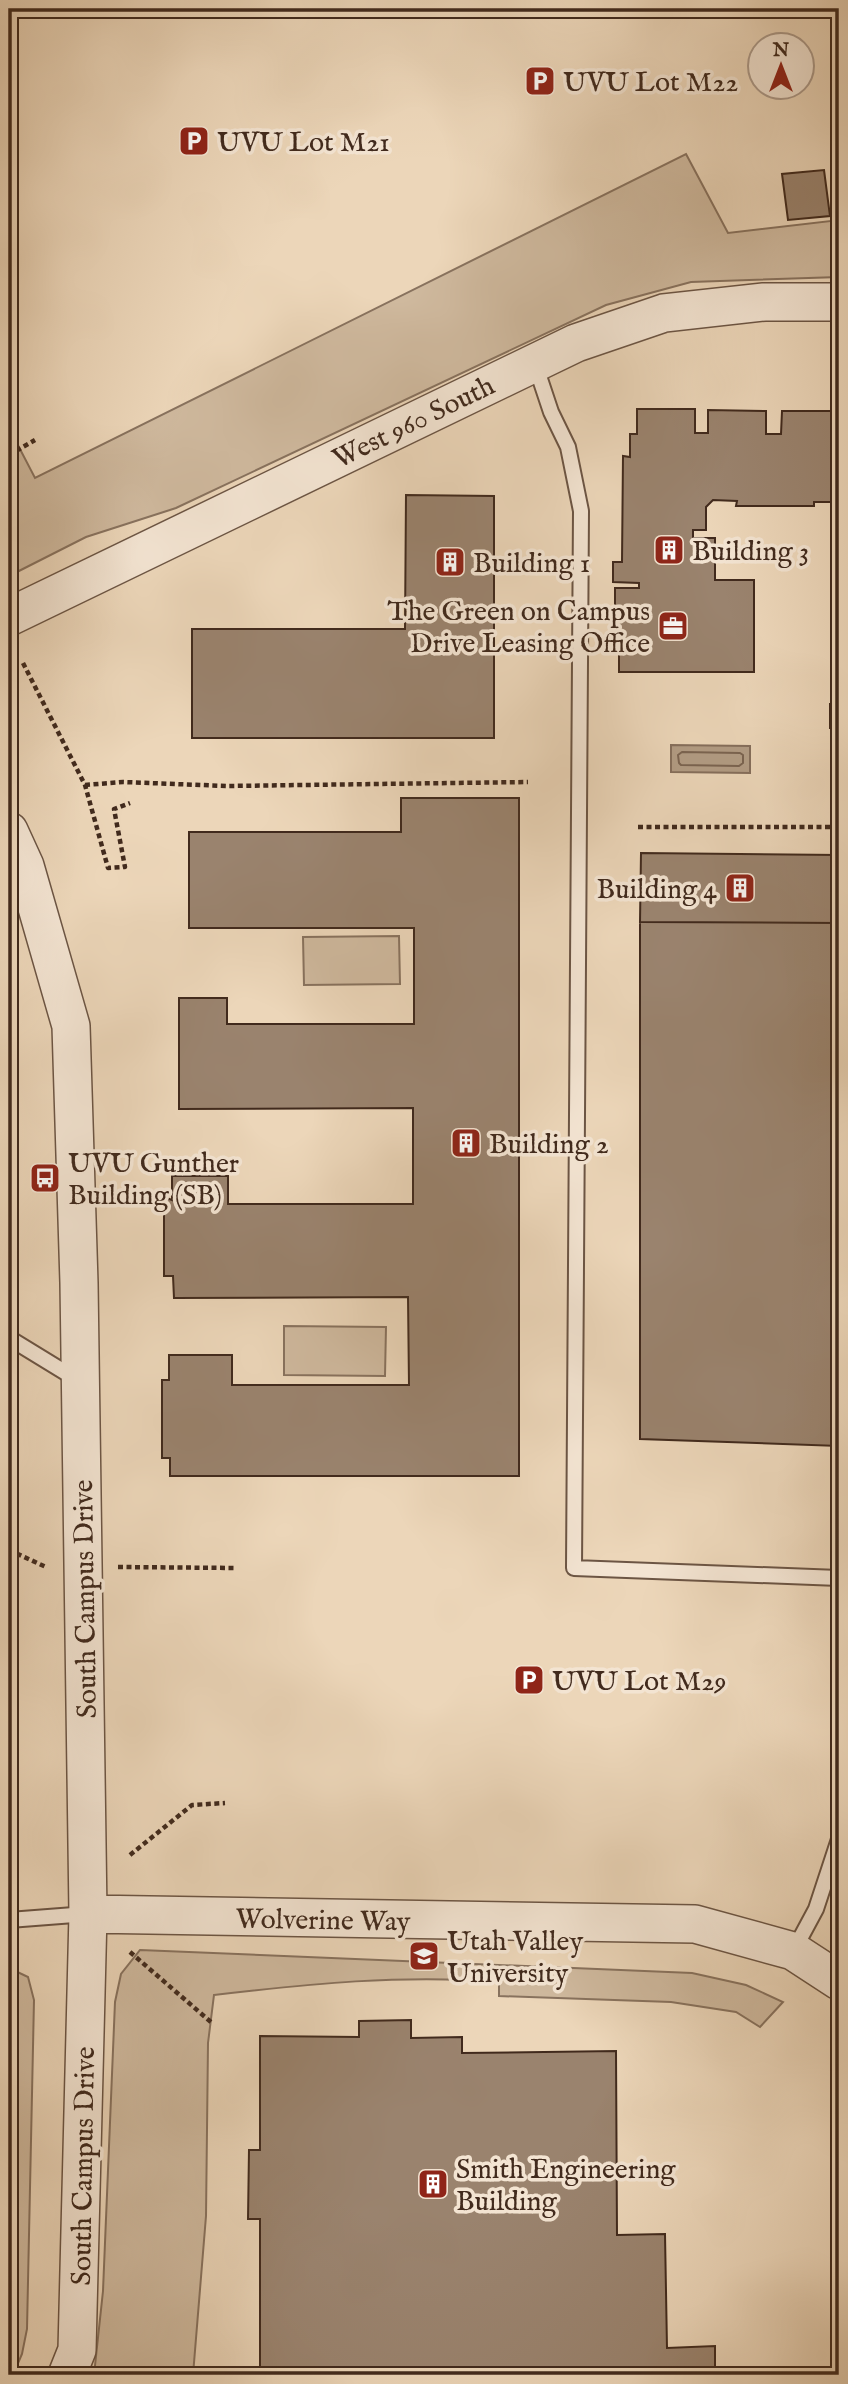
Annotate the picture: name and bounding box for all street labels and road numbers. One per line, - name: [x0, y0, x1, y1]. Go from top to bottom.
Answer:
- street label: West 960 South: [327, 369, 501, 478]
- street label: South Campus Drive: [67, 1479, 106, 1719]
- street label: Wolverine Way: [235, 1902, 411, 1941]
- street label: South Campus Drive: [65, 2046, 104, 2286]

